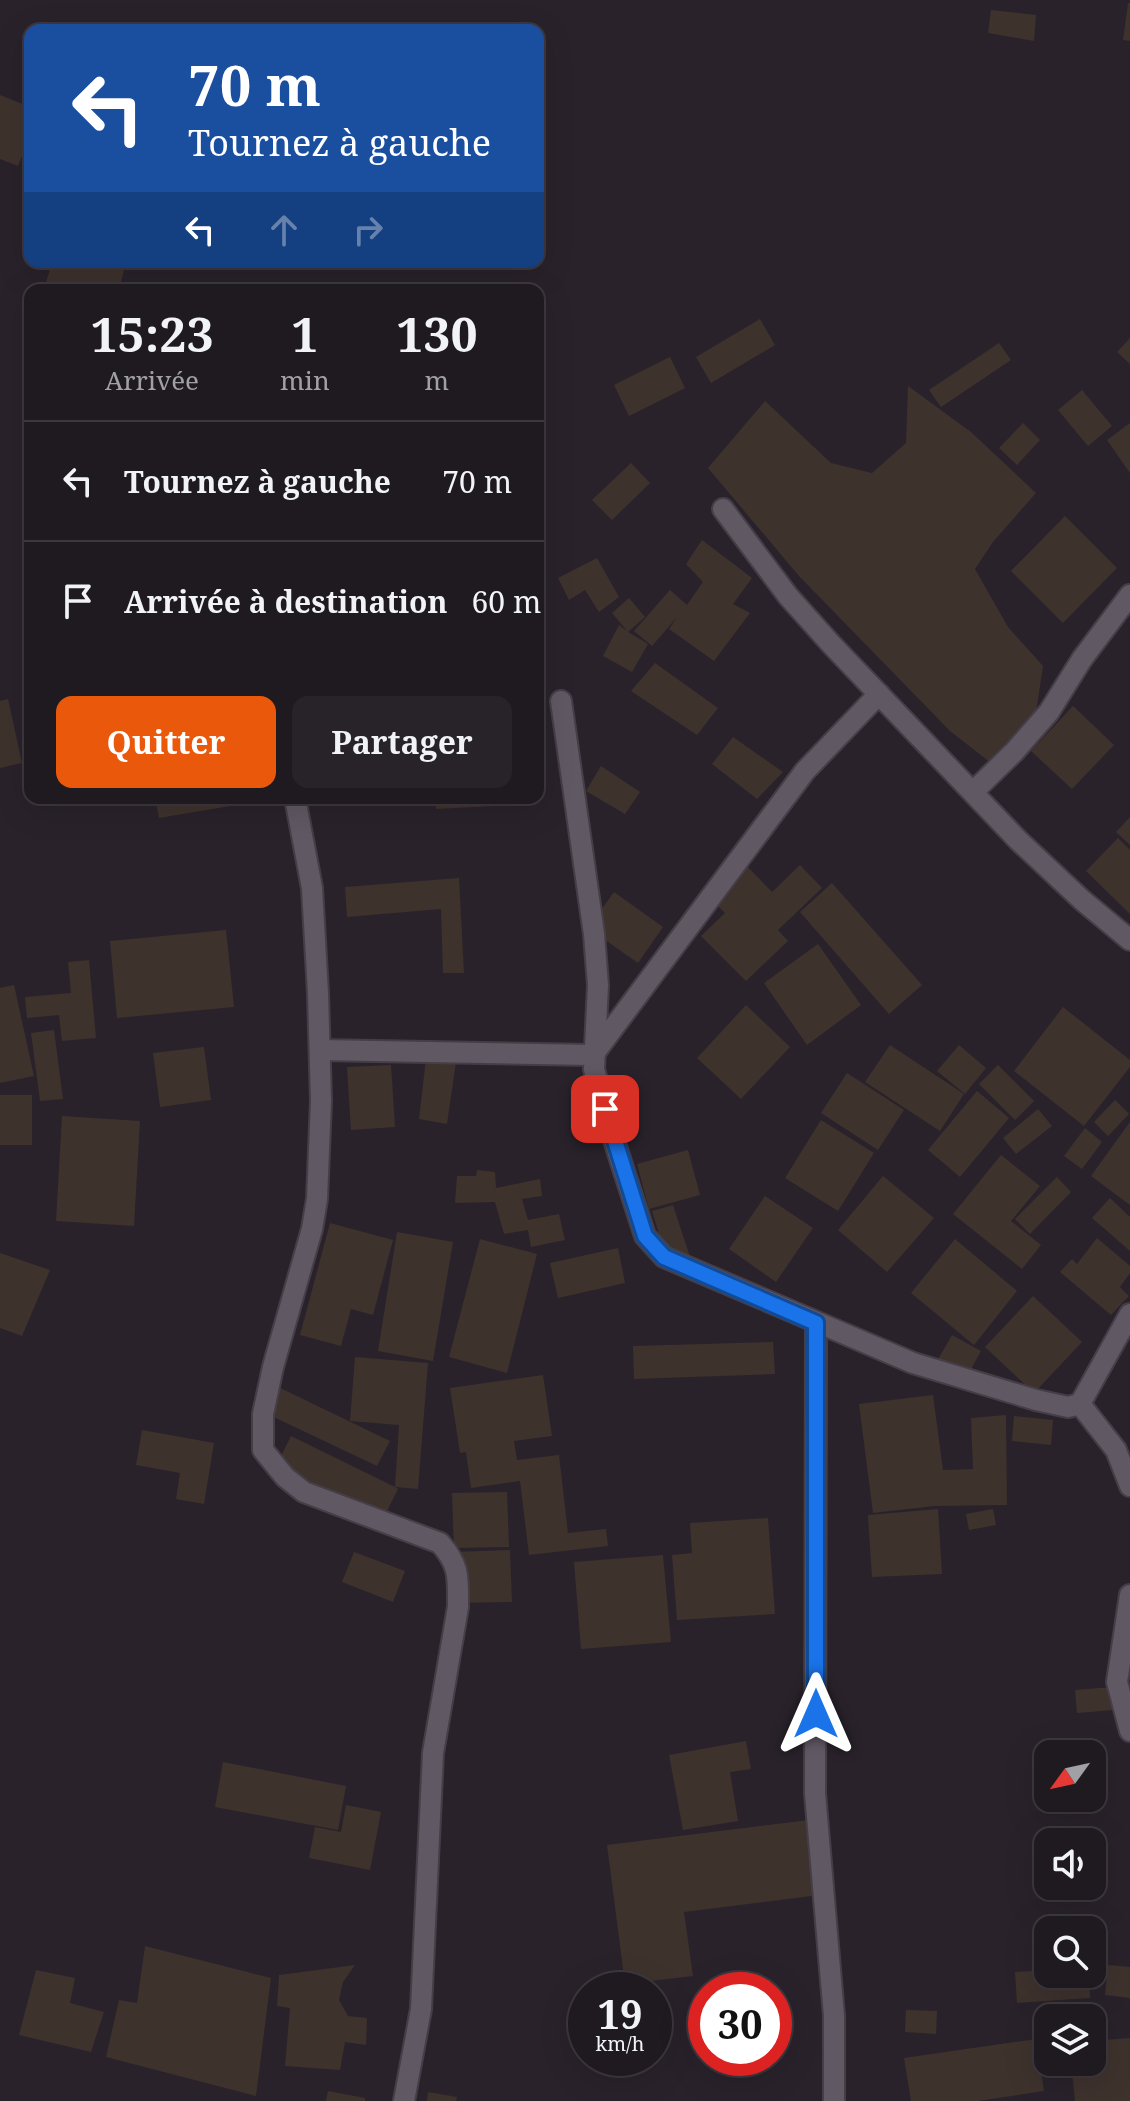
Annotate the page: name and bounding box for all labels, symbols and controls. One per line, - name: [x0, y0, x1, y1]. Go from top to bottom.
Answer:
- text: 70 m: [188, 46, 321, 122]
- icon: left: [56, 56, 160, 160]
- text: Tournez à gauche: [188, 118, 491, 167]
- icon: left: [178, 208, 222, 252]
- icon: ahead: [262, 208, 306, 252]
- icon: right: [346, 208, 390, 252]
- text: 15:23: [90, 301, 214, 366]
- text: 1: [291, 301, 318, 366]
- text: 130: [396, 301, 478, 366]
- text: Arrivée: [105, 362, 199, 398]
- text: min: [280, 362, 330, 398]
- text: m: [425, 362, 449, 398]
- icon: left: [56, 459, 100, 503]
- text: Tournez à gauche: [124, 461, 391, 502]
- text: 70 m: [442, 461, 512, 502]
- icon: arrive: [56, 579, 100, 623]
- text: Arrivée à destination: [124, 581, 448, 622]
- text: 60 m: [472, 581, 541, 622]
- button: Quitter: [56, 696, 276, 788]
- button: Partager: [292, 696, 512, 788]
- pin: [571, 1075, 639, 1143]
- icon: arrive: [583, 1087, 627, 1131]
- position arrow: [774, 1672, 858, 1756]
- north arrow: [1034, 1740, 1106, 1812]
- map controls: [1034, 1740, 1106, 2076]
- button: sound: [1034, 1828, 1106, 1900]
- button: search: [1034, 1916, 1106, 1988]
- speed limit sign: 30: [688, 1972, 792, 2076]
- text: 19: [597, 1986, 643, 2041]
- button: layers: [1034, 2004, 1106, 2076]
- text: km/h: [595, 2030, 645, 2057]

